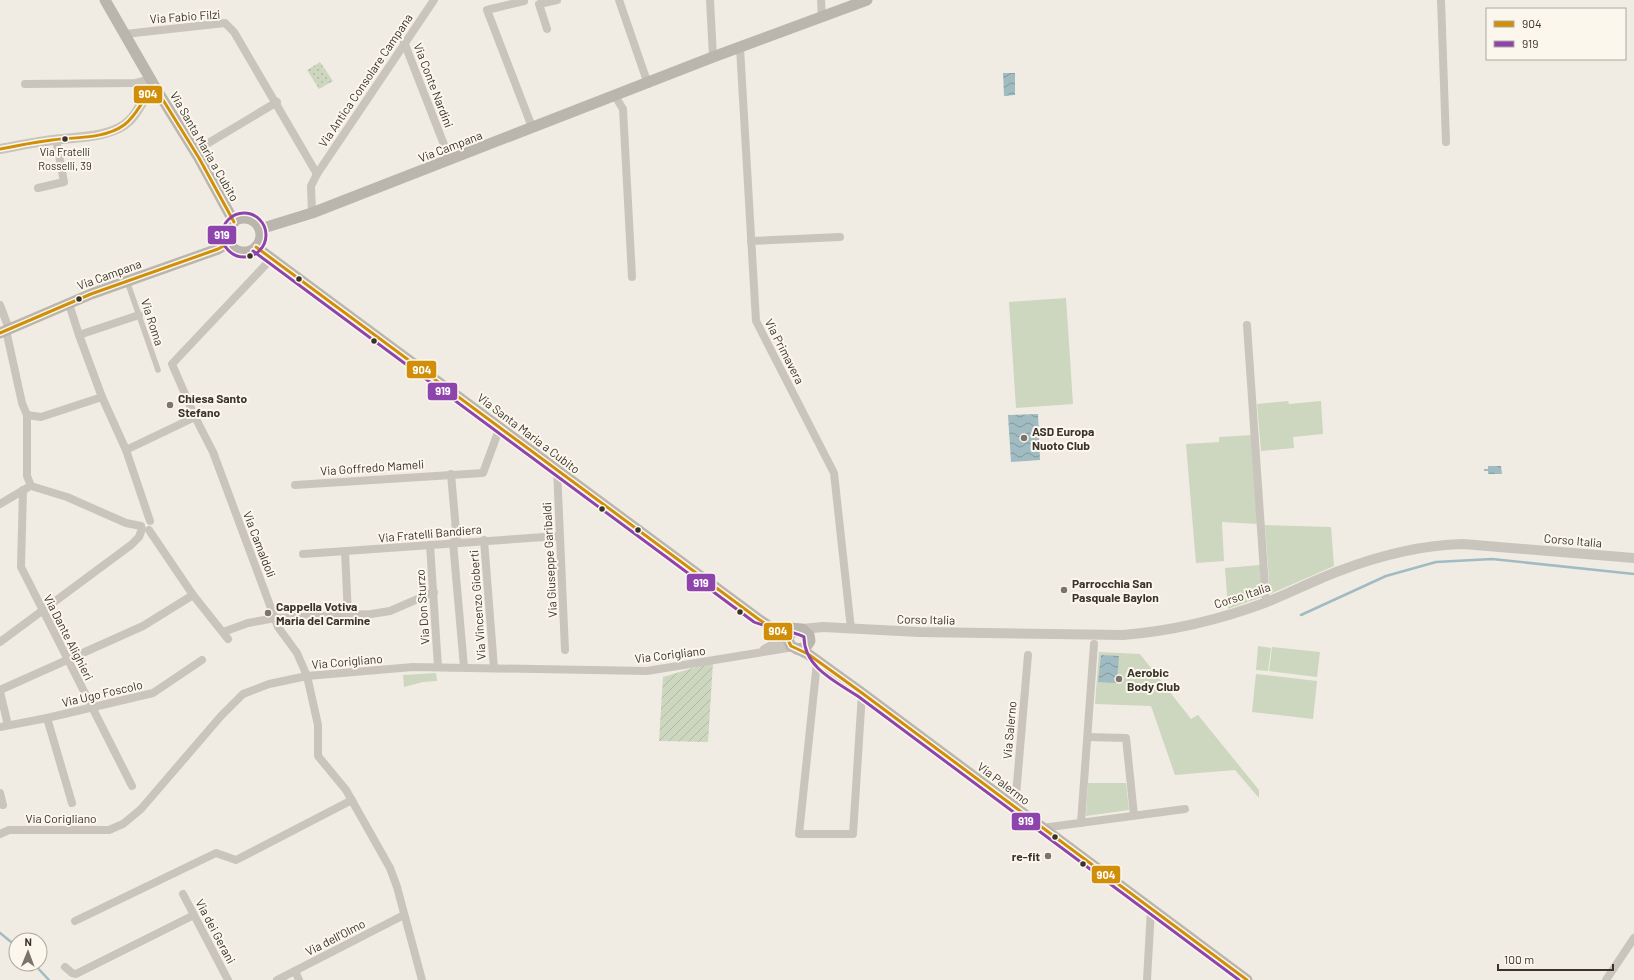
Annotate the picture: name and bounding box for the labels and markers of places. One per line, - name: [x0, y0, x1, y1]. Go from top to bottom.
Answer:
- marker: Via Fratelli Rosselli, 39: [60, 134, 70, 144]
- place label: Via Fratelli Rosselli, 39: [38, 145, 92, 172]
- unlabelled marker: [245, 251, 255, 261]
- unlabelled marker: [294, 274, 304, 284]
- unlabelled marker: [74, 294, 84, 304]
- unlabelled marker: [369, 336, 379, 346]
- place label: Chiesa Santo Stefano: [178, 391, 248, 419]
- marker: Chiesa Santo Stefano: [165, 400, 175, 410]
- place label: ASD Europa Nuoto Club: [1032, 424, 1094, 452]
- marker: ASD Europa Nuoto Club: [1019, 433, 1029, 443]
- unlabelled marker: [597, 504, 607, 514]
- unlabelled marker: [633, 525, 643, 535]
- place label: Parrocchia San Pasquale Baylon: [1072, 576, 1159, 604]
- marker: Parrocchia San Pasquale Baylon: [1059, 585, 1069, 595]
- place label: Cappella Votiva Maria del Carmine: [276, 599, 371, 627]
- unlabelled marker: [735, 607, 745, 617]
- marker: Cappella Votiva Maria del Carmine: [263, 608, 273, 618]
- place label: Aerobic Body Club: [1127, 665, 1180, 693]
- marker: Aerobic Body Club: [1114, 674, 1124, 684]
- unlabelled marker: [1050, 832, 1060, 842]
- place label: re-fit: [1012, 849, 1040, 863]
- marker: re-fit: [1043, 851, 1053, 861]
- unlabelled marker: [1078, 859, 1088, 869]

